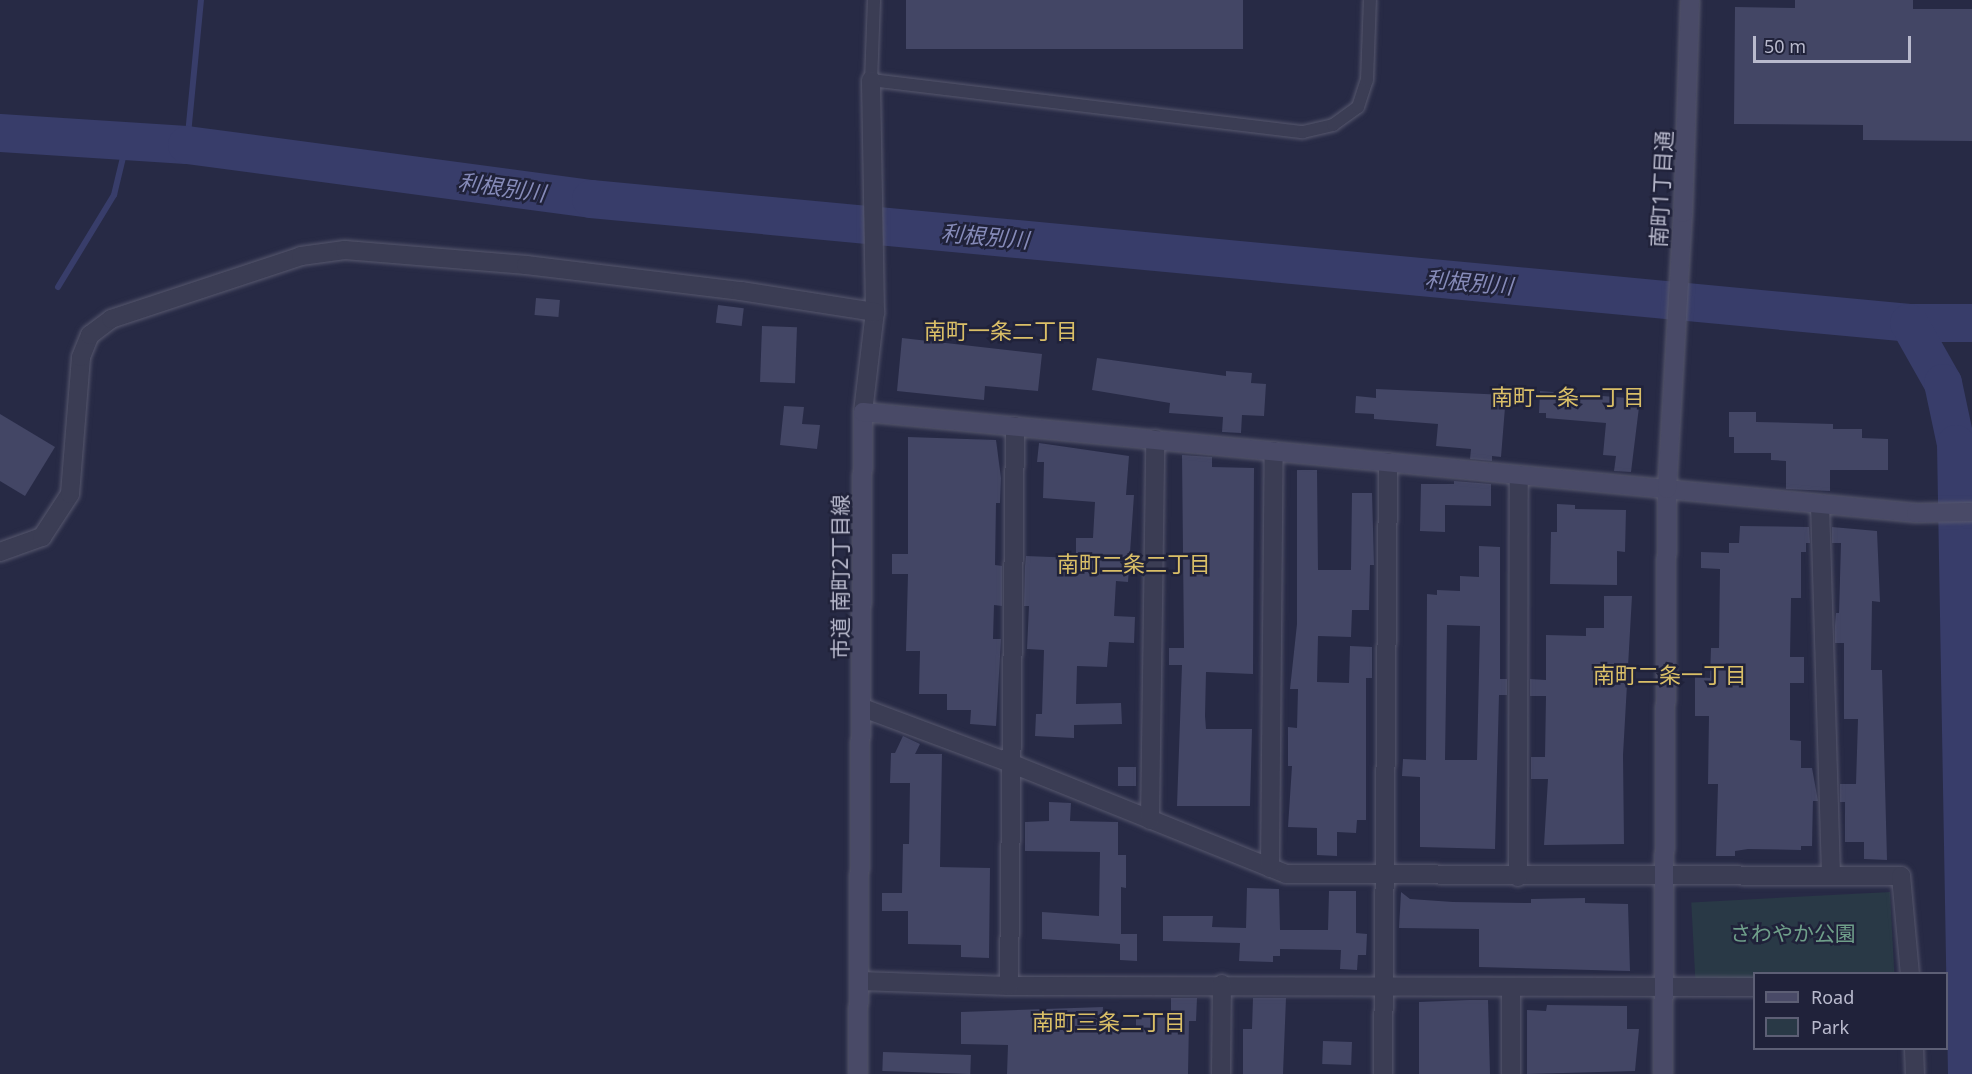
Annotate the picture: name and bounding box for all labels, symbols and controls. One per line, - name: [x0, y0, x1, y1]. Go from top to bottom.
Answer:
- scale bar: [1756, 24, 1914, 62]
- text: 50 m: [1764, 34, 1806, 58]
- street label: 南町1丁目通: [1645, 130, 1677, 248]
- water label: 利根別川: [457, 168, 547, 206]
- water label: 利根別川: [940, 219, 1030, 253]
- water label: 利根別川: [1424, 265, 1514, 299]
- district label: 南町一条二丁目: [924, 318, 1078, 344]
- district label: 南町一条一丁目: [1491, 384, 1645, 410]
- street label: 市道 南町2丁目線: [827, 495, 853, 659]
- district label: 南町二条二丁目: [1057, 551, 1211, 577]
- district label: 南町二条一丁目: [1593, 662, 1747, 688]
- park label: さわやか公園: [1730, 920, 1856, 946]
- legend: [1753, 972, 1948, 1050]
- text: Road: [1811, 985, 1854, 1009]
- district label: 南町三条二丁目: [1032, 1009, 1186, 1035]
- text: Park: [1811, 1015, 1849, 1039]

